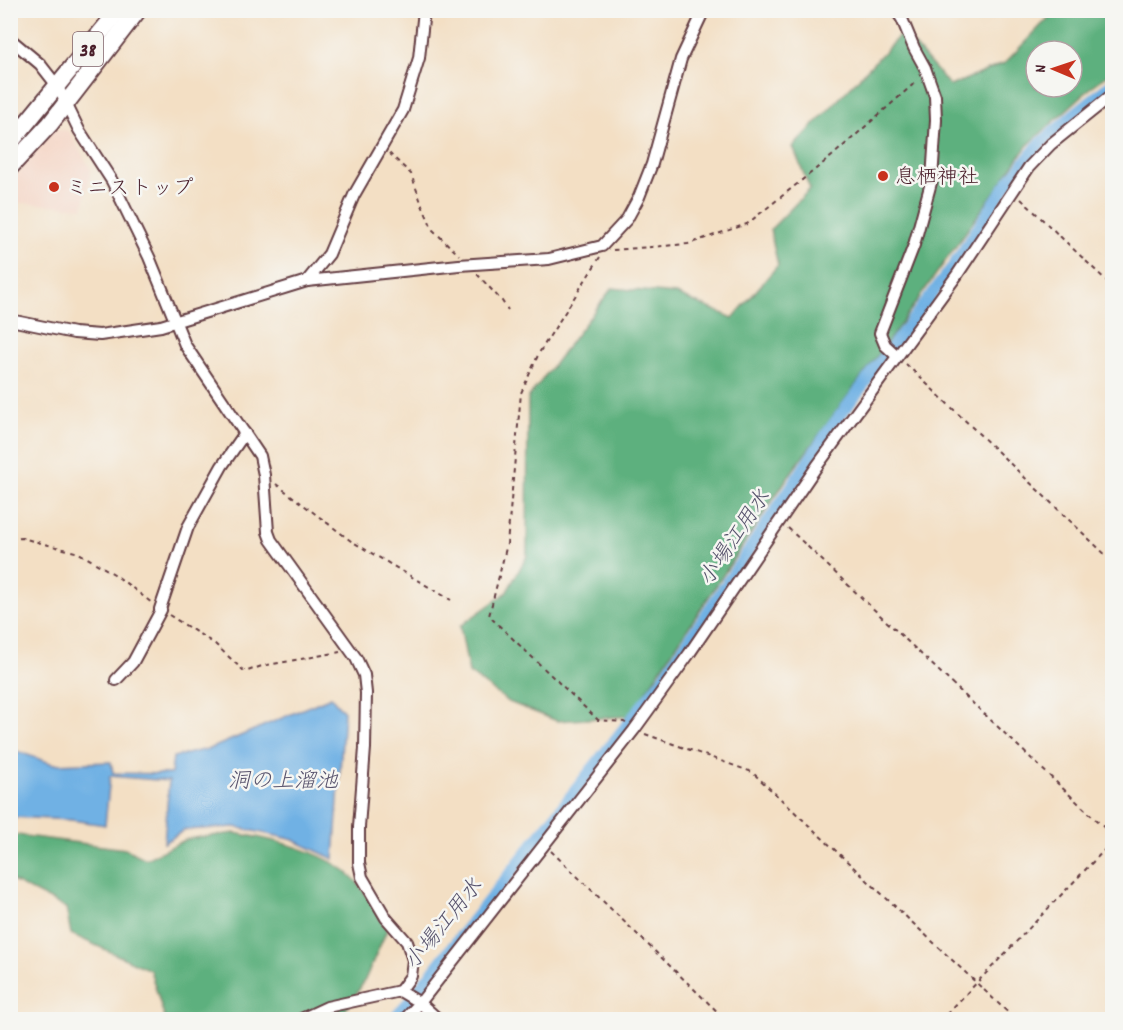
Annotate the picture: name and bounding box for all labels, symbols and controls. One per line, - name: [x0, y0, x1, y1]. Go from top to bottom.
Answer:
- road number: 38: [73, 32, 103, 66]
- north arrow: [1024, 39, 1084, 99]
- text: N: [1030, 64, 1053, 73]
- place label: 息栖神社: [895, 164, 979, 194]
- marker: 息栖神社: [876, 169, 890, 183]
- place label: ミニストップ: [66, 175, 194, 205]
- marker: ミニストップ: [47, 180, 61, 194]
- water label: 小場江用水: [692, 485, 780, 593]
- water label: 洞の上溜池: [228, 767, 339, 798]
- water label: 小場江用水: [398, 873, 491, 978]

